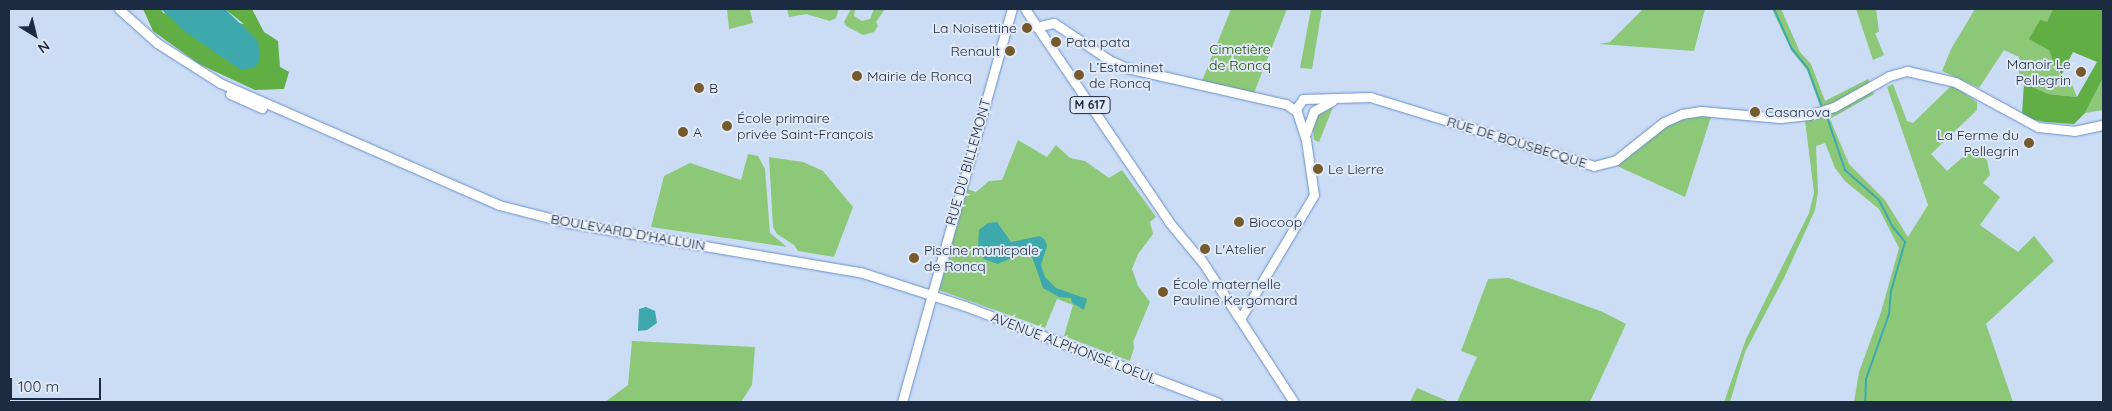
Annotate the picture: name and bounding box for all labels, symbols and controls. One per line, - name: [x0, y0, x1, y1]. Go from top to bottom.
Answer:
- north arrow: [10, 10, 60, 60]
- place label: La Noisettine: [933, 20, 1017, 36]
- marker: La Noisettine: [1021, 22, 1033, 34]
- place label: Pata pata: [1066, 34, 1130, 50]
- marker: Pata pata: [1050, 36, 1062, 48]
- text: N: [34, 37, 53, 57]
- park label: Cimetière de Roncq: [1209, 41, 1271, 74]
- place label: Renault: [950, 43, 1000, 59]
- marker: Renault: [1004, 45, 1016, 57]
- place label: Manoir Le Pellegrin: [2007, 56, 2071, 88]
- place label: L’Estaminet de Roncq: [1089, 59, 1163, 92]
- marker: Manoir Le Pellegrin: [2075, 66, 2087, 78]
- place label: Mairie de Roncq: [867, 68, 972, 84]
- marker: L’Estaminet de Roncq: [1073, 69, 1085, 81]
- marker: Mairie de Roncq: [851, 70, 863, 82]
- place label: B: [709, 80, 718, 96]
- marker: B: [693, 82, 705, 94]
- road number: M 617: [1069, 96, 1111, 114]
- street label: RUE DU BILLEMONT: [942, 97, 994, 227]
- place label: Casanova: [1765, 104, 1830, 120]
- marker: Casanova: [1749, 106, 1761, 118]
- place label: École primaire privée Saint-François: [737, 110, 873, 142]
- street label: RUE DE BOUSBECQUE: [1445, 113, 1589, 171]
- marker: École primaire privée Saint-François: [721, 120, 733, 132]
- place label: A: [693, 124, 702, 140]
- marker: A: [677, 126, 689, 138]
- place label: La Ferme du Pellegrin: [1937, 127, 2019, 160]
- marker: La Ferme du Pellegrin: [2023, 137, 2035, 149]
- place label: Le Lierre: [1328, 161, 1384, 177]
- marker: Le Lierre: [1312, 163, 1324, 175]
- street label: BOULEVARD D'HALLUIN: [549, 210, 707, 254]
- place label: Biocoop: [1249, 214, 1302, 230]
- marker: Biocoop: [1233, 216, 1245, 228]
- place label: L'Atelier: [1215, 241, 1266, 257]
- place label: Piscine municpale de Roncq: [924, 242, 1039, 274]
- marker: L'Atelier: [1199, 243, 1211, 255]
- marker: Piscine municpale de Roncq: [908, 252, 920, 264]
- place label: École maternelle Pauline Kergomard: [1173, 276, 1298, 308]
- marker: École maternelle Pauline Kergomard: [1157, 286, 1169, 298]
- street label: AVENUE ALPHONSE LOEUL: [989, 309, 1159, 387]
- scale bar: [12, 368, 104, 400]
- text: 100 m: [18, 377, 59, 396]

